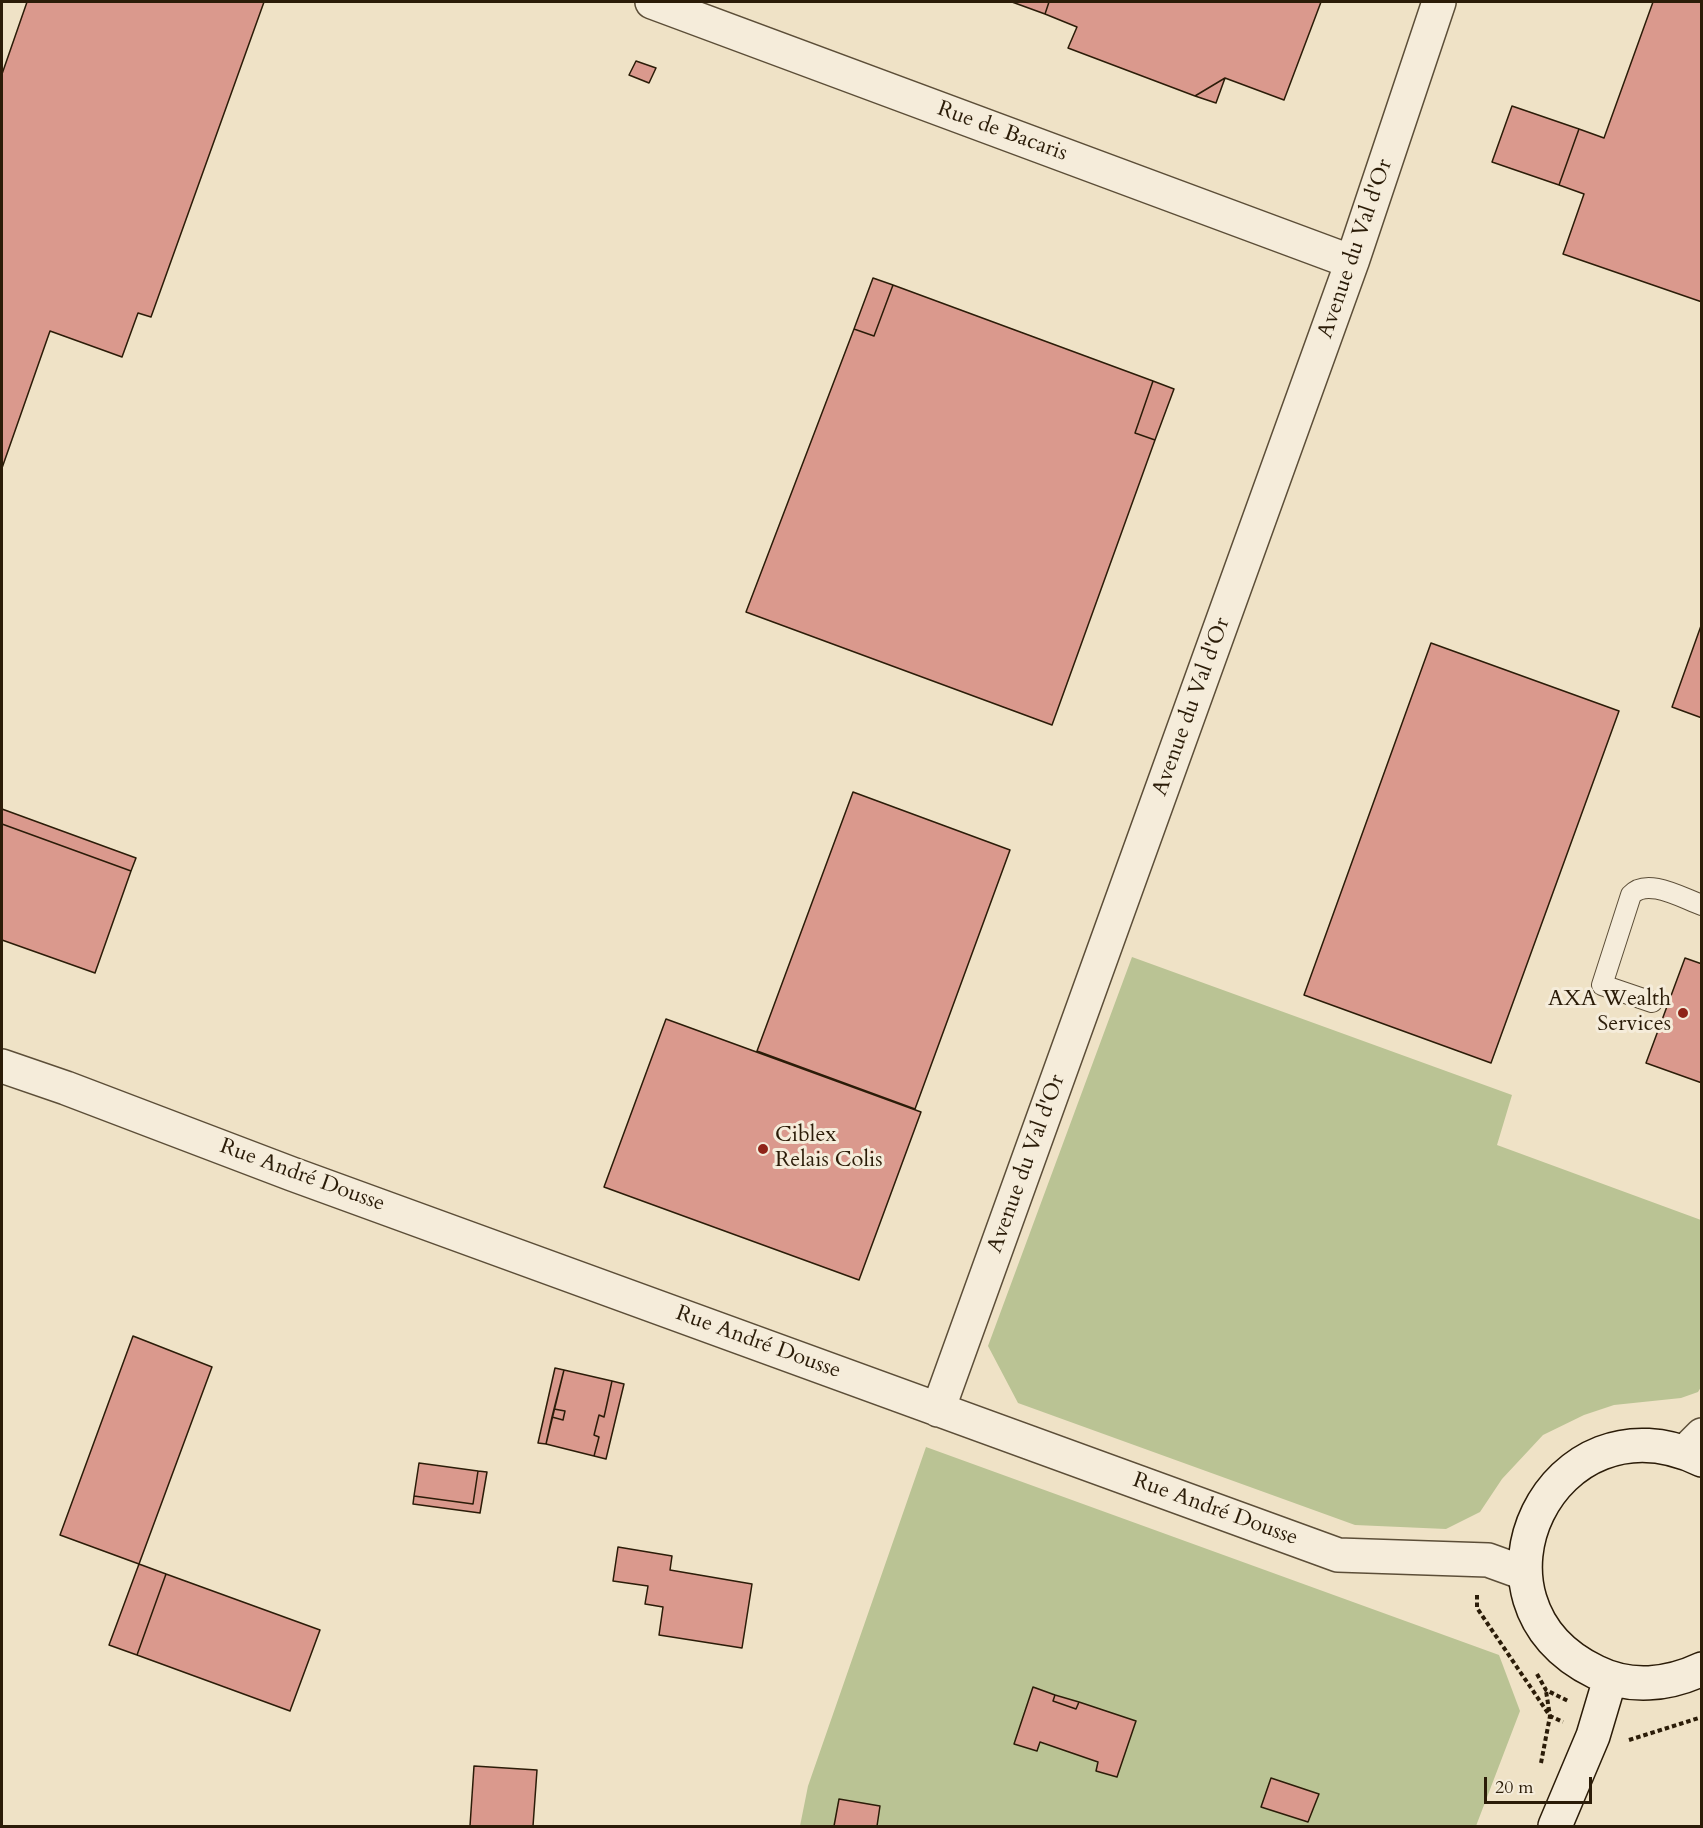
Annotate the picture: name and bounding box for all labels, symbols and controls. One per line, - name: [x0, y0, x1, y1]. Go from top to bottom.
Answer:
- street label: Rue de Bacaris: [933, 96, 1071, 168]
- street label: Avenue du Val d'Or: [1313, 156, 1399, 342]
- street label: Avenue du Val d'Or: [1147, 614, 1237, 800]
- place label: AXA Wealth Services: [1548, 987, 1671, 1038]
- marker: AXA Wealth Services: [1676, 1006, 1690, 1020]
- street label: Avenue du Val d'Or: [982, 1071, 1072, 1257]
- place label: Ciblex Relais Colis: [775, 1123, 883, 1174]
- street label: Rue André Dousse: [216, 1134, 388, 1218]
- marker: Ciblex Relais Colis: [756, 1142, 770, 1156]
- street label: Rue André Dousse: [672, 1301, 844, 1385]
- street label: Rue André Dousse: [1129, 1468, 1301, 1552]
- scale bar: [1487, 1765, 1595, 1803]
- text: 20 m: [1495, 1775, 1534, 1800]

